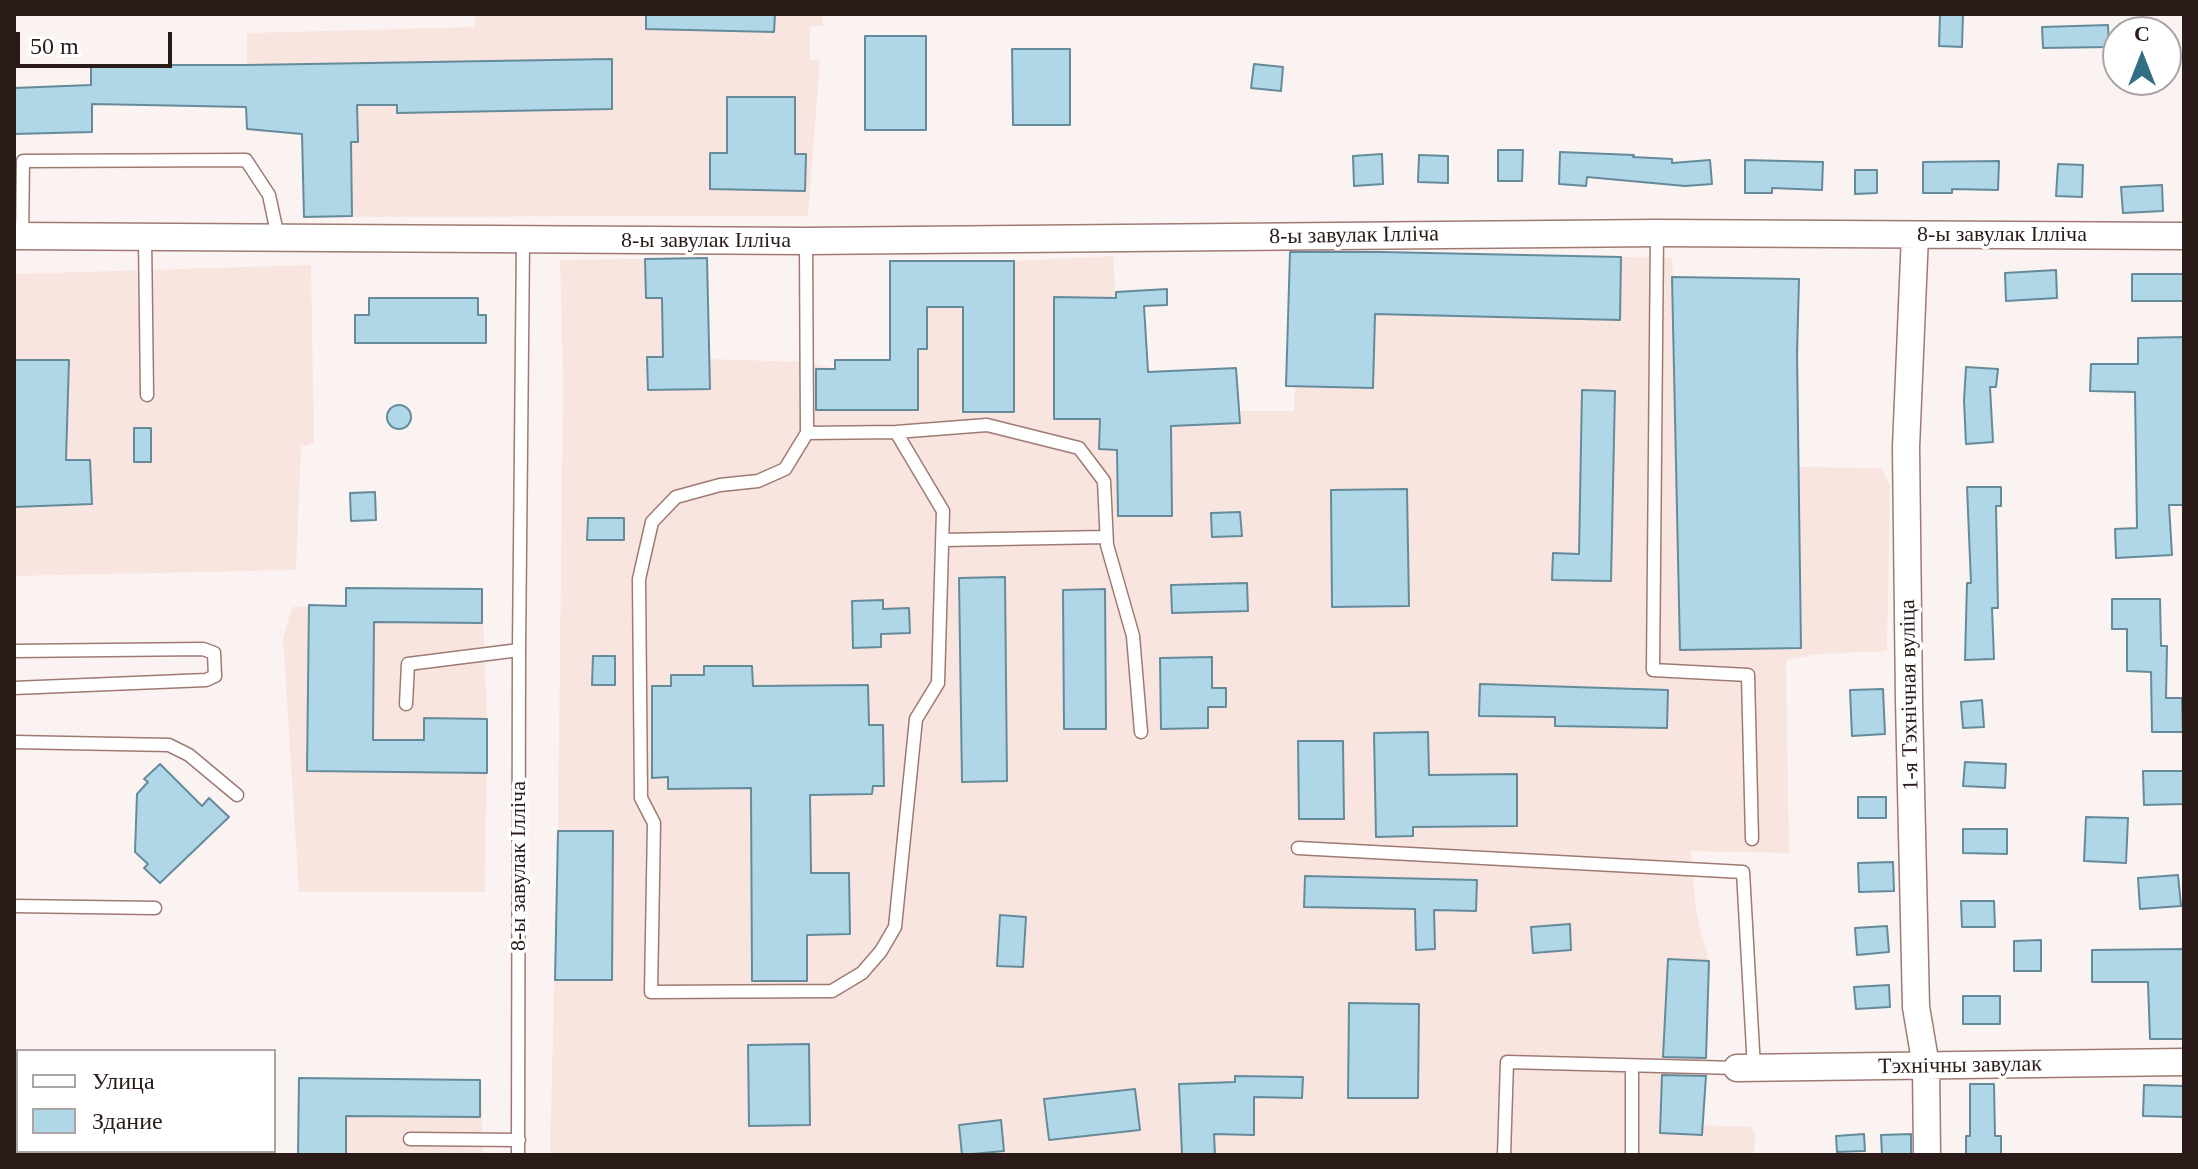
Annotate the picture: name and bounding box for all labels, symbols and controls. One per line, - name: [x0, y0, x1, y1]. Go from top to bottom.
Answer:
- scale bar: [20, 16, 176, 66]
- north arrow: [2102, 16, 2182, 96]
- text: С: [2134, 21, 2150, 46]
- text: 50 m: [30, 33, 79, 59]
- street label: 8-ы завулак Ілліча: [1269, 221, 1439, 251]
- street label: 8-ы завулак Ілліча: [1917, 222, 2087, 248]
- street label: 8-ы завулак Ілліча: [621, 228, 791, 254]
- street label: 1-я Тэхнічная вуліца: [1895, 599, 1925, 791]
- street label: 8-ы завулак Ілліча: [506, 781, 532, 951]
- legend: [16, 1049, 276, 1153]
- street label: Тэхнічны завулак: [1878, 1051, 2042, 1081]
- text: Улица: [92, 1068, 155, 1094]
- text: Здание: [92, 1108, 163, 1134]

